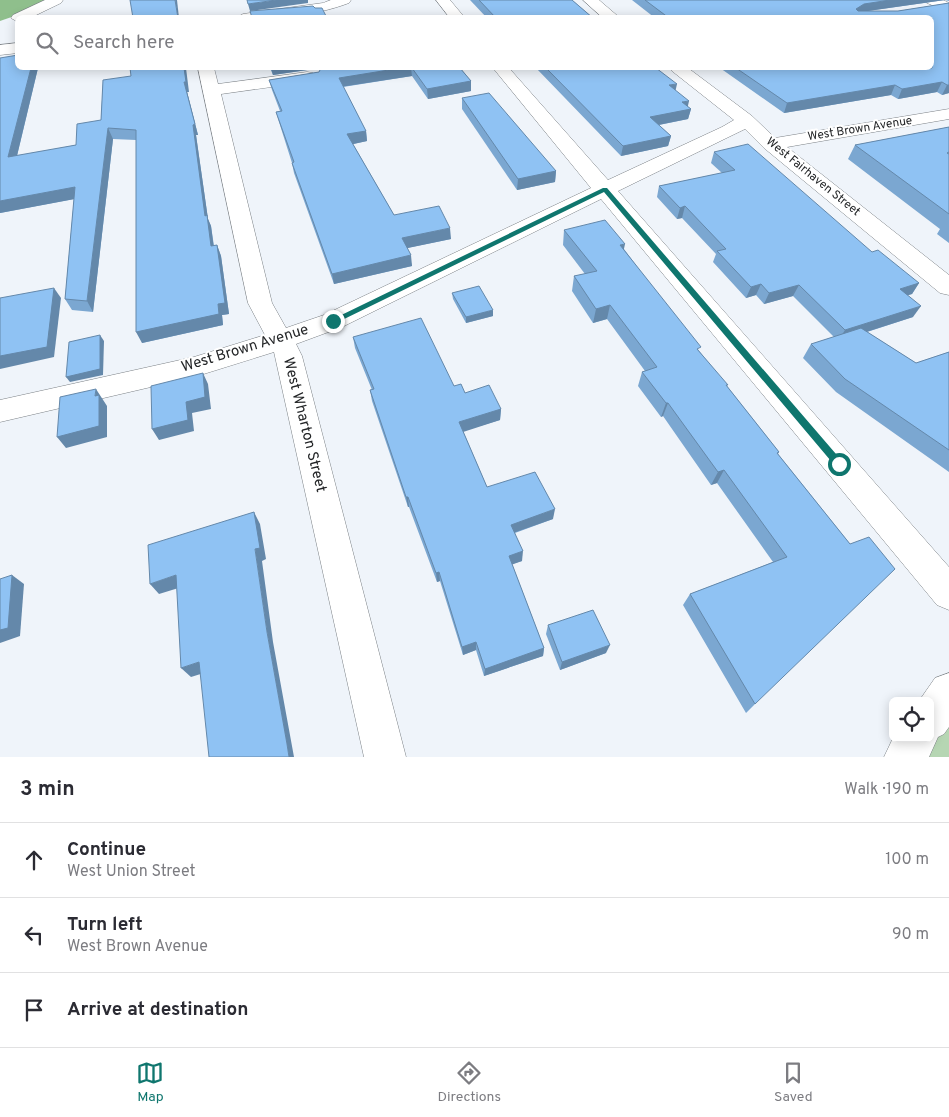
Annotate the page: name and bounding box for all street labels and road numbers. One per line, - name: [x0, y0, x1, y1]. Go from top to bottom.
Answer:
- street label: West Brown Avenue: [807, 113, 913, 145]
- street label: West Fairhaven Street: [762, 134, 864, 220]
- street label: West Brown Avenue: [179, 321, 311, 377]
- street label: West Wharton Street: [278, 356, 330, 494]

